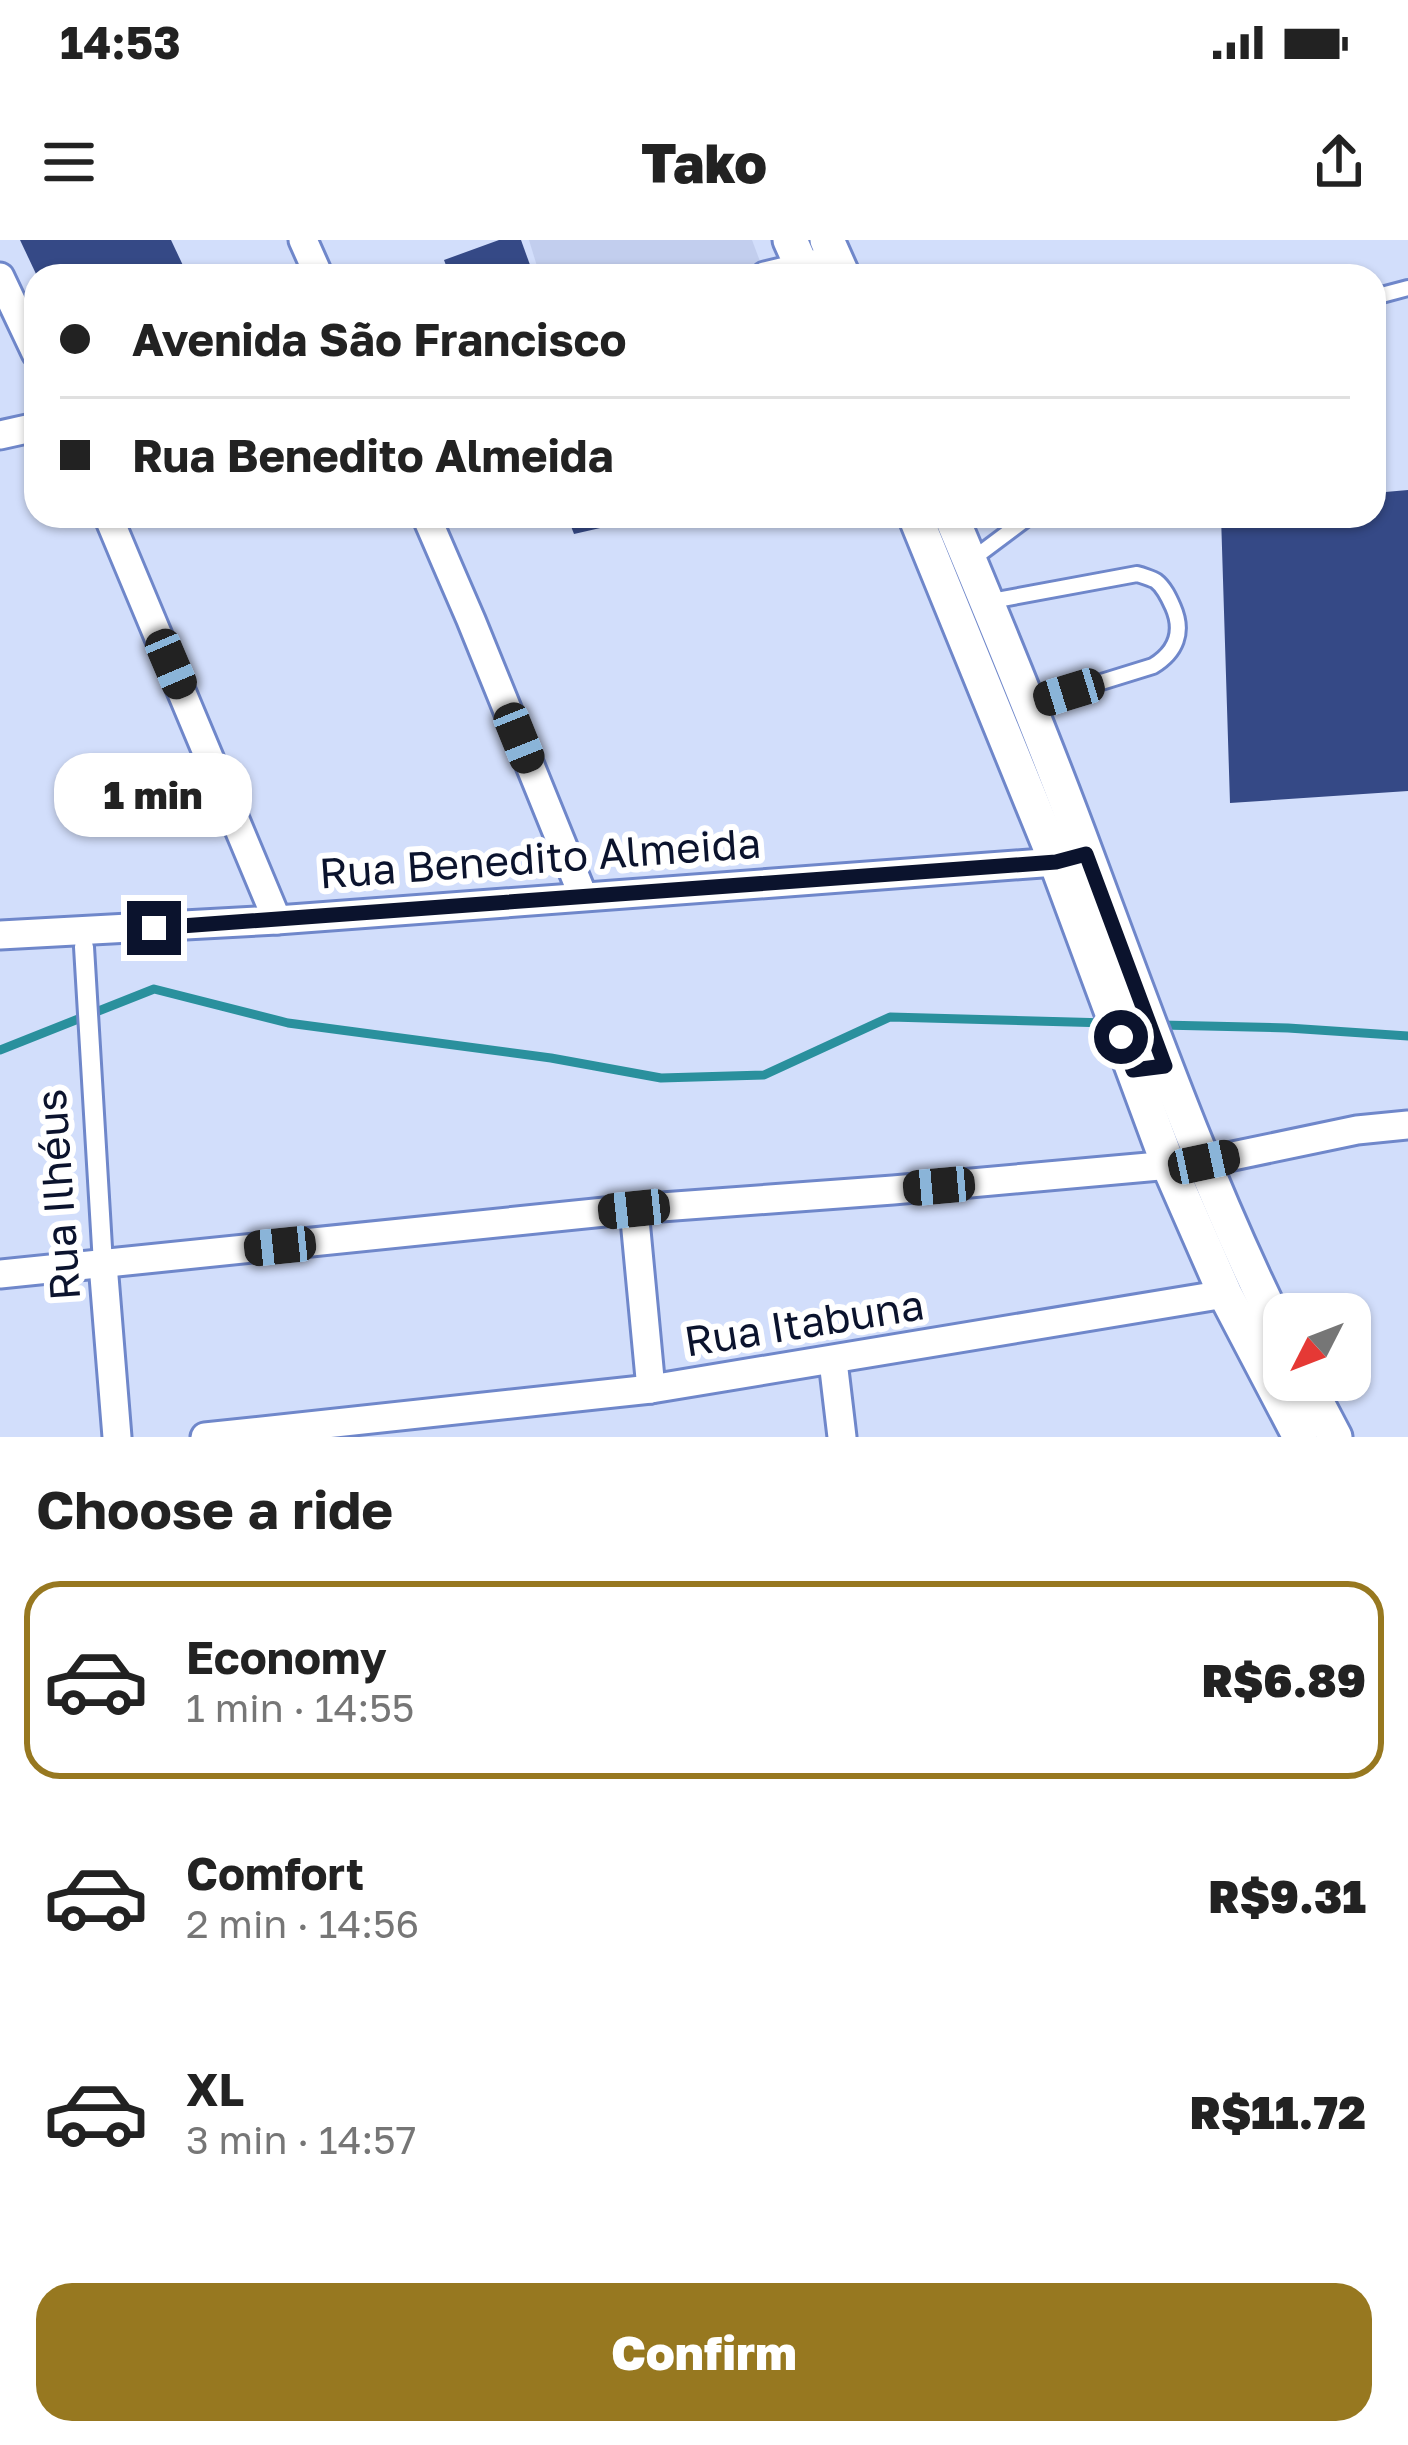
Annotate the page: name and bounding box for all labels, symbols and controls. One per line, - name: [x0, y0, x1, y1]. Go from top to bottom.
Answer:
- text: 14:53: [60, 15, 181, 69]
- icon: menu: [36, 129, 102, 195]
- icon: share: [1306, 129, 1372, 195]
- text: Tako: [641, 130, 767, 195]
- text: Avenida São Francisco: [132, 312, 626, 366]
- text: Rua Benedito Almeida: [132, 428, 614, 482]
- car: [140, 624, 202, 704]
- car: [1029, 664, 1109, 720]
- car: [489, 698, 549, 778]
- callout: 1 min: [55, 754, 253, 838]
- text: 1 min: [103, 771, 203, 818]
- street label: Rua Benedito Almeida: [317, 817, 763, 897]
- route end: [127, 901, 181, 955]
- route start: [1094, 1010, 1148, 1064]
- street label: Rua Ilhéus: [25, 1088, 89, 1302]
- car: [1165, 1137, 1243, 1187]
- car: [902, 1165, 976, 1207]
- car: [596, 1187, 672, 1231]
- car: [242, 1224, 318, 1268]
- street label: Rua Itabuna: [681, 1278, 927, 1366]
- north arrow: [1263, 1293, 1371, 1401]
- map controls: [1263, 1293, 1371, 1401]
- text: Choose a ride: [36, 1476, 393, 1541]
- icon: car: [42, 1626, 150, 1734]
- text: Economy: [186, 1630, 387, 1684]
- text: R$6.89: [1202, 1653, 1366, 1707]
- text: 1 min · 14:55: [186, 1684, 414, 1731]
- icon: car: [42, 1842, 150, 1950]
- text: Comfort: [186, 1846, 364, 1900]
- text: R$9.31: [1208, 1869, 1366, 1923]
- text: 2 min · 14:56: [186, 1900, 419, 1947]
- icon: car: [42, 2058, 150, 2166]
- text: XL: [186, 2062, 244, 2116]
- text: R$11.72: [1189, 2085, 1366, 2139]
- text: 3 min · 14:57: [186, 2116, 416, 2163]
- button: Confirm: [36, 2283, 1372, 2421]

